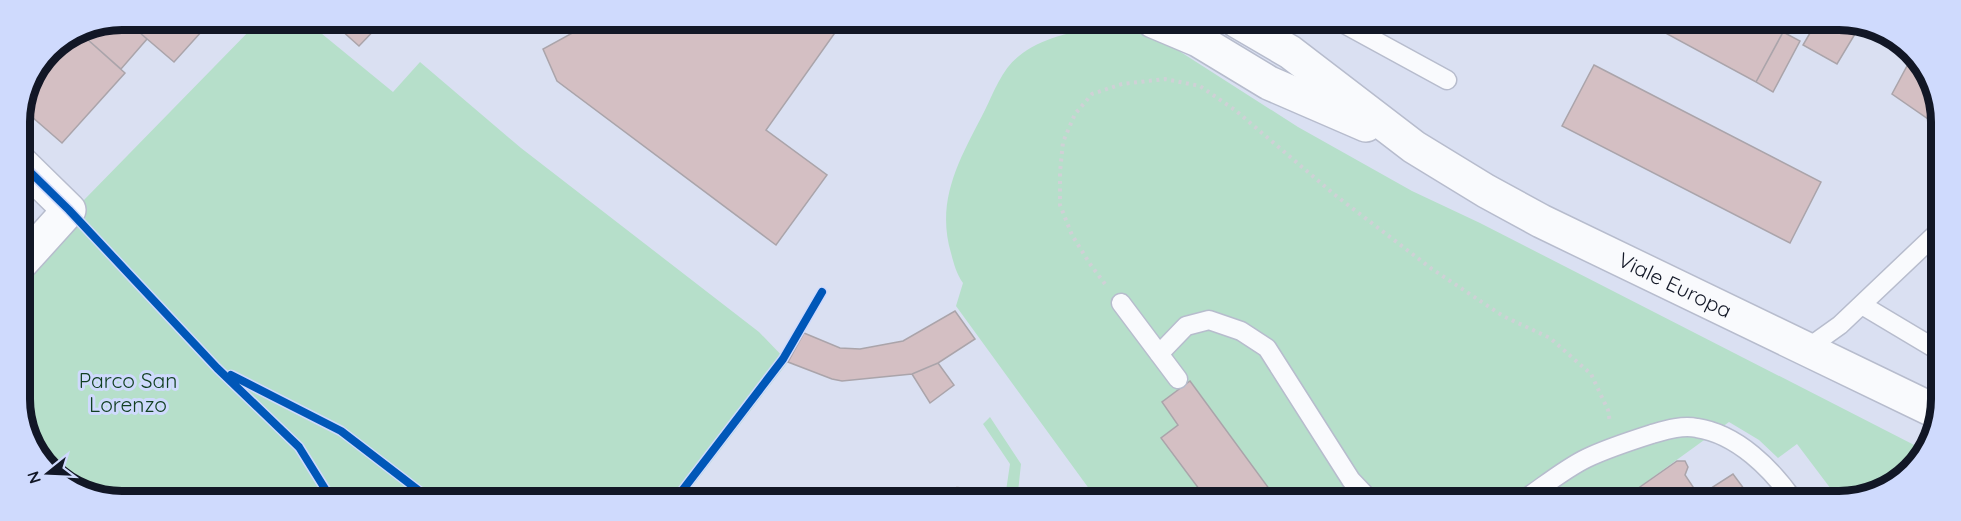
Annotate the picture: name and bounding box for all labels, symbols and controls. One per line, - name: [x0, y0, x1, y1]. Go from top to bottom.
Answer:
- street label: Viale Europa: [1614, 246, 1736, 323]
- park label: Parco San Lorenzo: [79, 367, 177, 417]
- north arrow: [18, 443, 78, 503]
- text: N: [22, 469, 45, 486]

